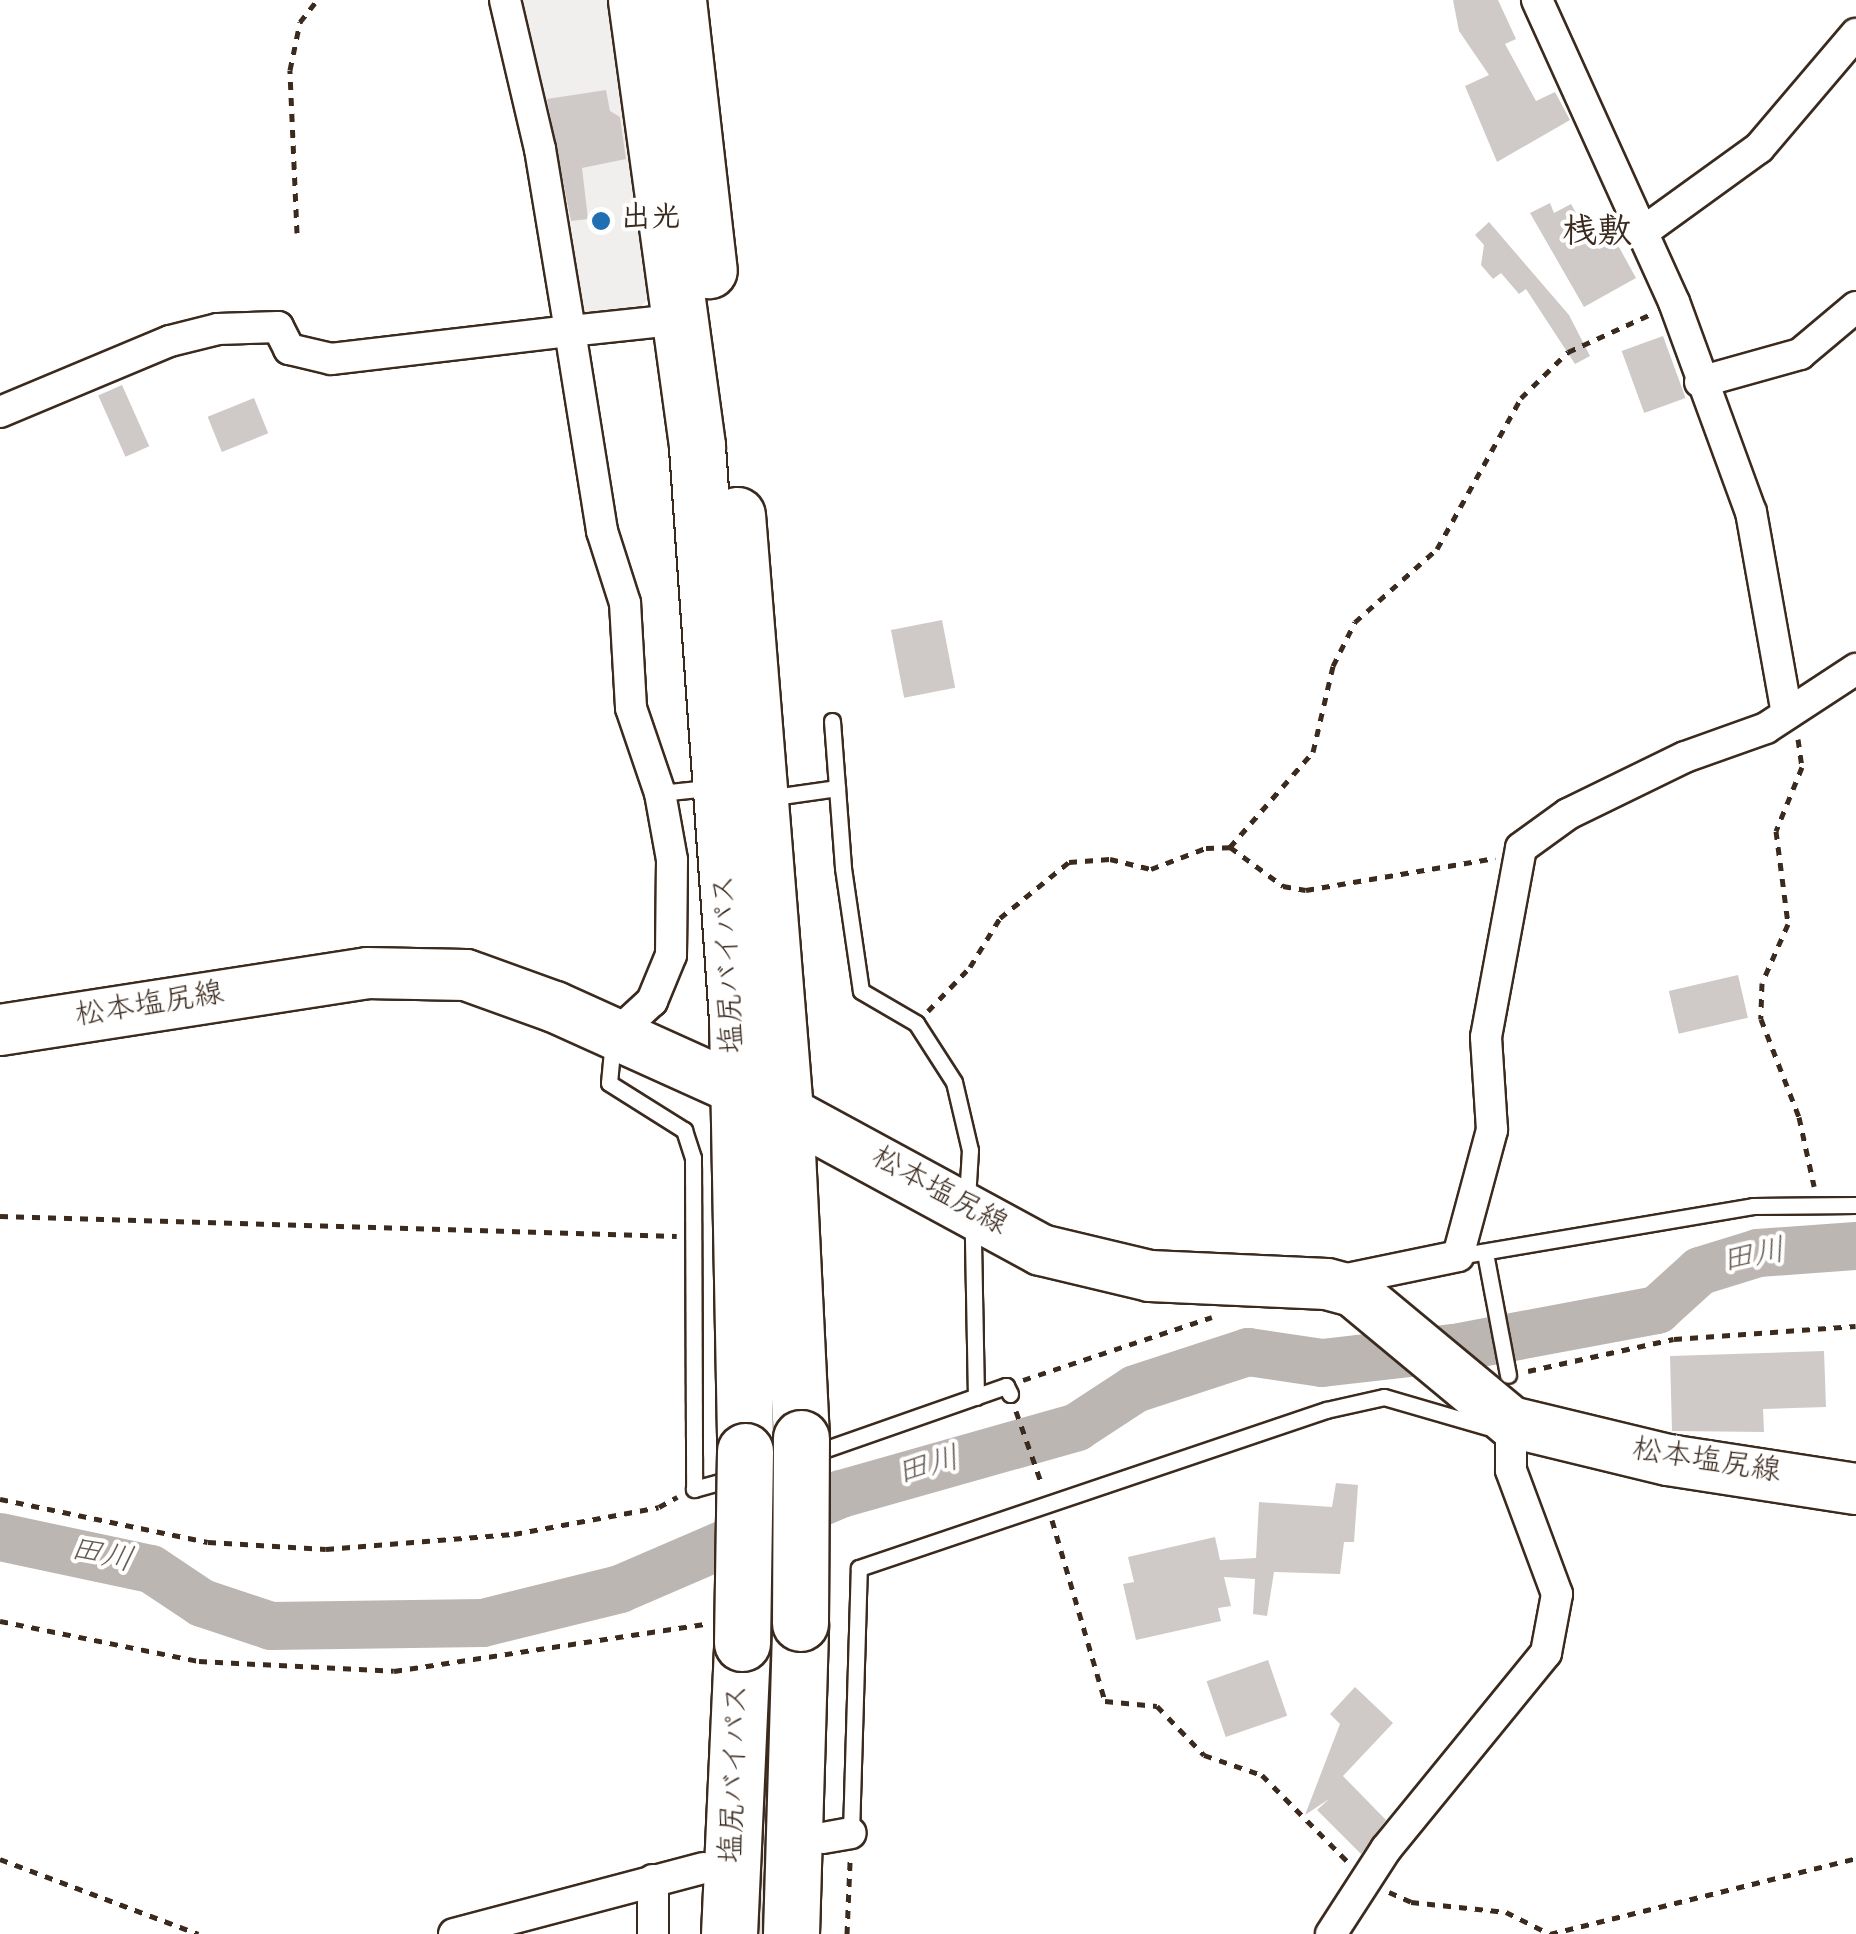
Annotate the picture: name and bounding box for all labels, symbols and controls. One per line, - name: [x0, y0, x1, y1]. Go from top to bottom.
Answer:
- place label: 出光: [621, 203, 681, 239]
- marker: 出光: [590, 210, 612, 232]
- district label: 桟敷: [1562, 214, 1632, 256]
- street label: 塩尻バイパス: [709, 873, 755, 1055]
- street label: 松本塩尻線: [73, 978, 227, 1038]
- street label: 松本塩尻線: [864, 1142, 1012, 1246]
- water label: 田川: [1719, 1234, 1789, 1284]
- street label: 松本塩尻線: [1629, 1434, 1783, 1494]
- water label: 田川: [893, 1442, 965, 1496]
- water label: 田川: [66, 1533, 136, 1583]
- street label: 塩尻バイパス: [717, 1683, 759, 1865]

